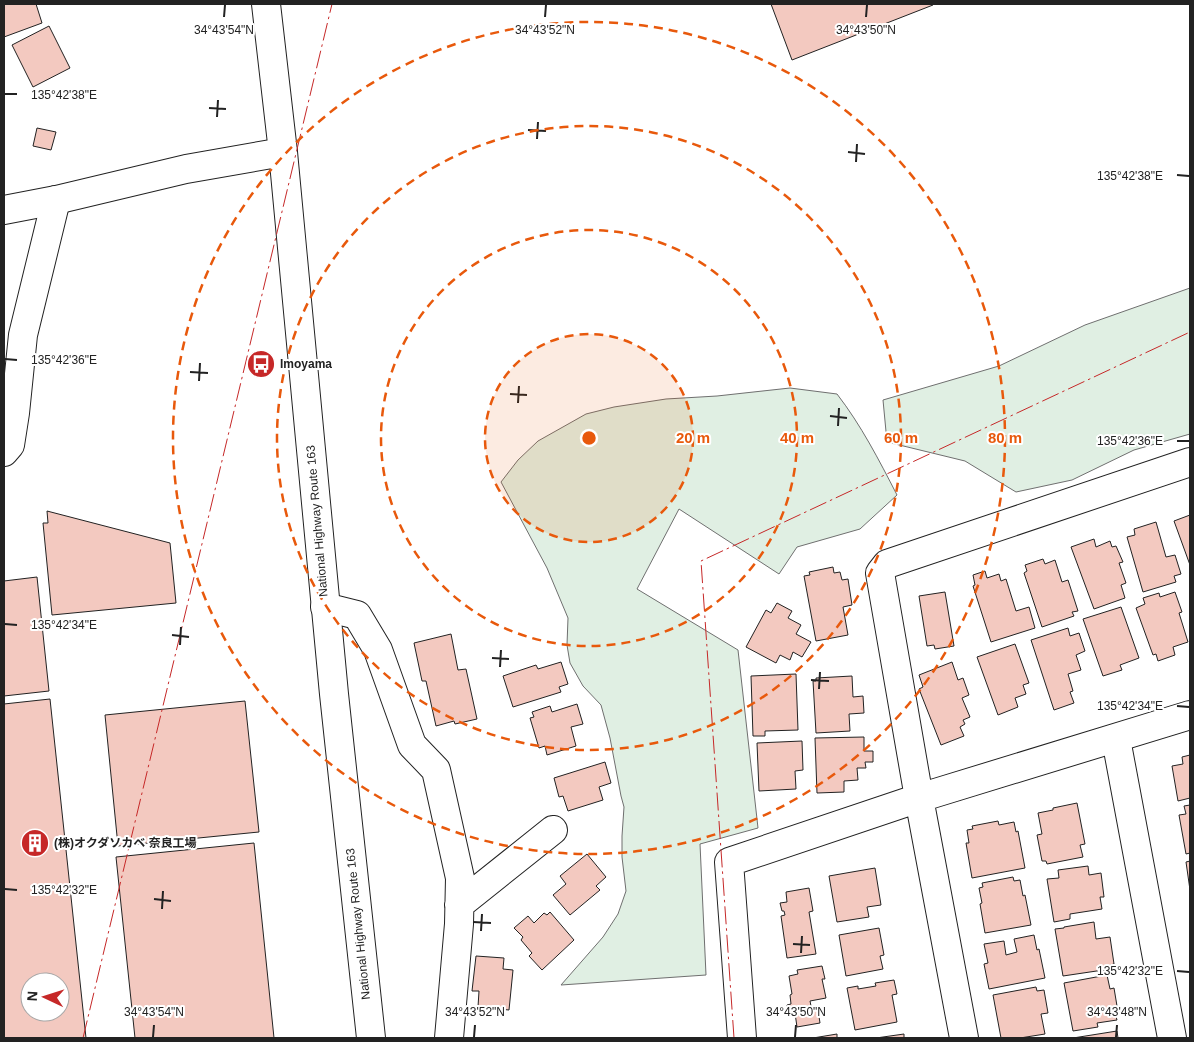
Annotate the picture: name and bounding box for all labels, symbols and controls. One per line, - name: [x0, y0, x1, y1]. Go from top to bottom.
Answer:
- text: 34°43'54"N: [194, 23, 254, 37]
- text: 34°43'52"N: [515, 23, 575, 37]
- text: 34°43'50"N: [836, 23, 896, 37]
- text: 135°42'38"E: [31, 88, 97, 102]
- text: 135°42'38"E: [1097, 169, 1163, 183]
- bus stop icon: Imoyama: [246, 349, 276, 379]
- text: 135°42'36"E: [31, 353, 97, 367]
- place label: Imoyama: [280, 357, 332, 371]
- centre of rings: [580, 429, 598, 447]
- text: 20 m: [676, 429, 710, 446]
- text: 40 m: [780, 429, 814, 446]
- text: 60 m: [884, 429, 918, 446]
- text: 80 m: [988, 429, 1022, 446]
- text: 135°42'36"E: [1097, 434, 1163, 448]
- street label: National Highway Route 163: [303, 444, 331, 597]
- text: 135°42'34"E: [31, 618, 97, 632]
- text: 135°42'34"E: [1097, 699, 1163, 713]
- building icon: (株)オクダソカベ 奈良工場: [20, 828, 50, 858]
- place label: (株)オクダソカベ 奈良工場: [54, 836, 197, 850]
- street label: National Highway Route 163: [343, 847, 373, 1000]
- text: 135°42'32"E: [31, 883, 97, 897]
- text: 135°42'32"E: [1097, 964, 1163, 978]
- north arrow: [20, 972, 70, 1022]
- text: N: [24, 990, 40, 1002]
- text: 34°43'54"N: [124, 1005, 184, 1019]
- text: 34°43'52"N: [445, 1005, 505, 1019]
- text: 34°43'50"N: [766, 1005, 826, 1019]
- text: 34°43'48"N: [1087, 1005, 1147, 1019]

